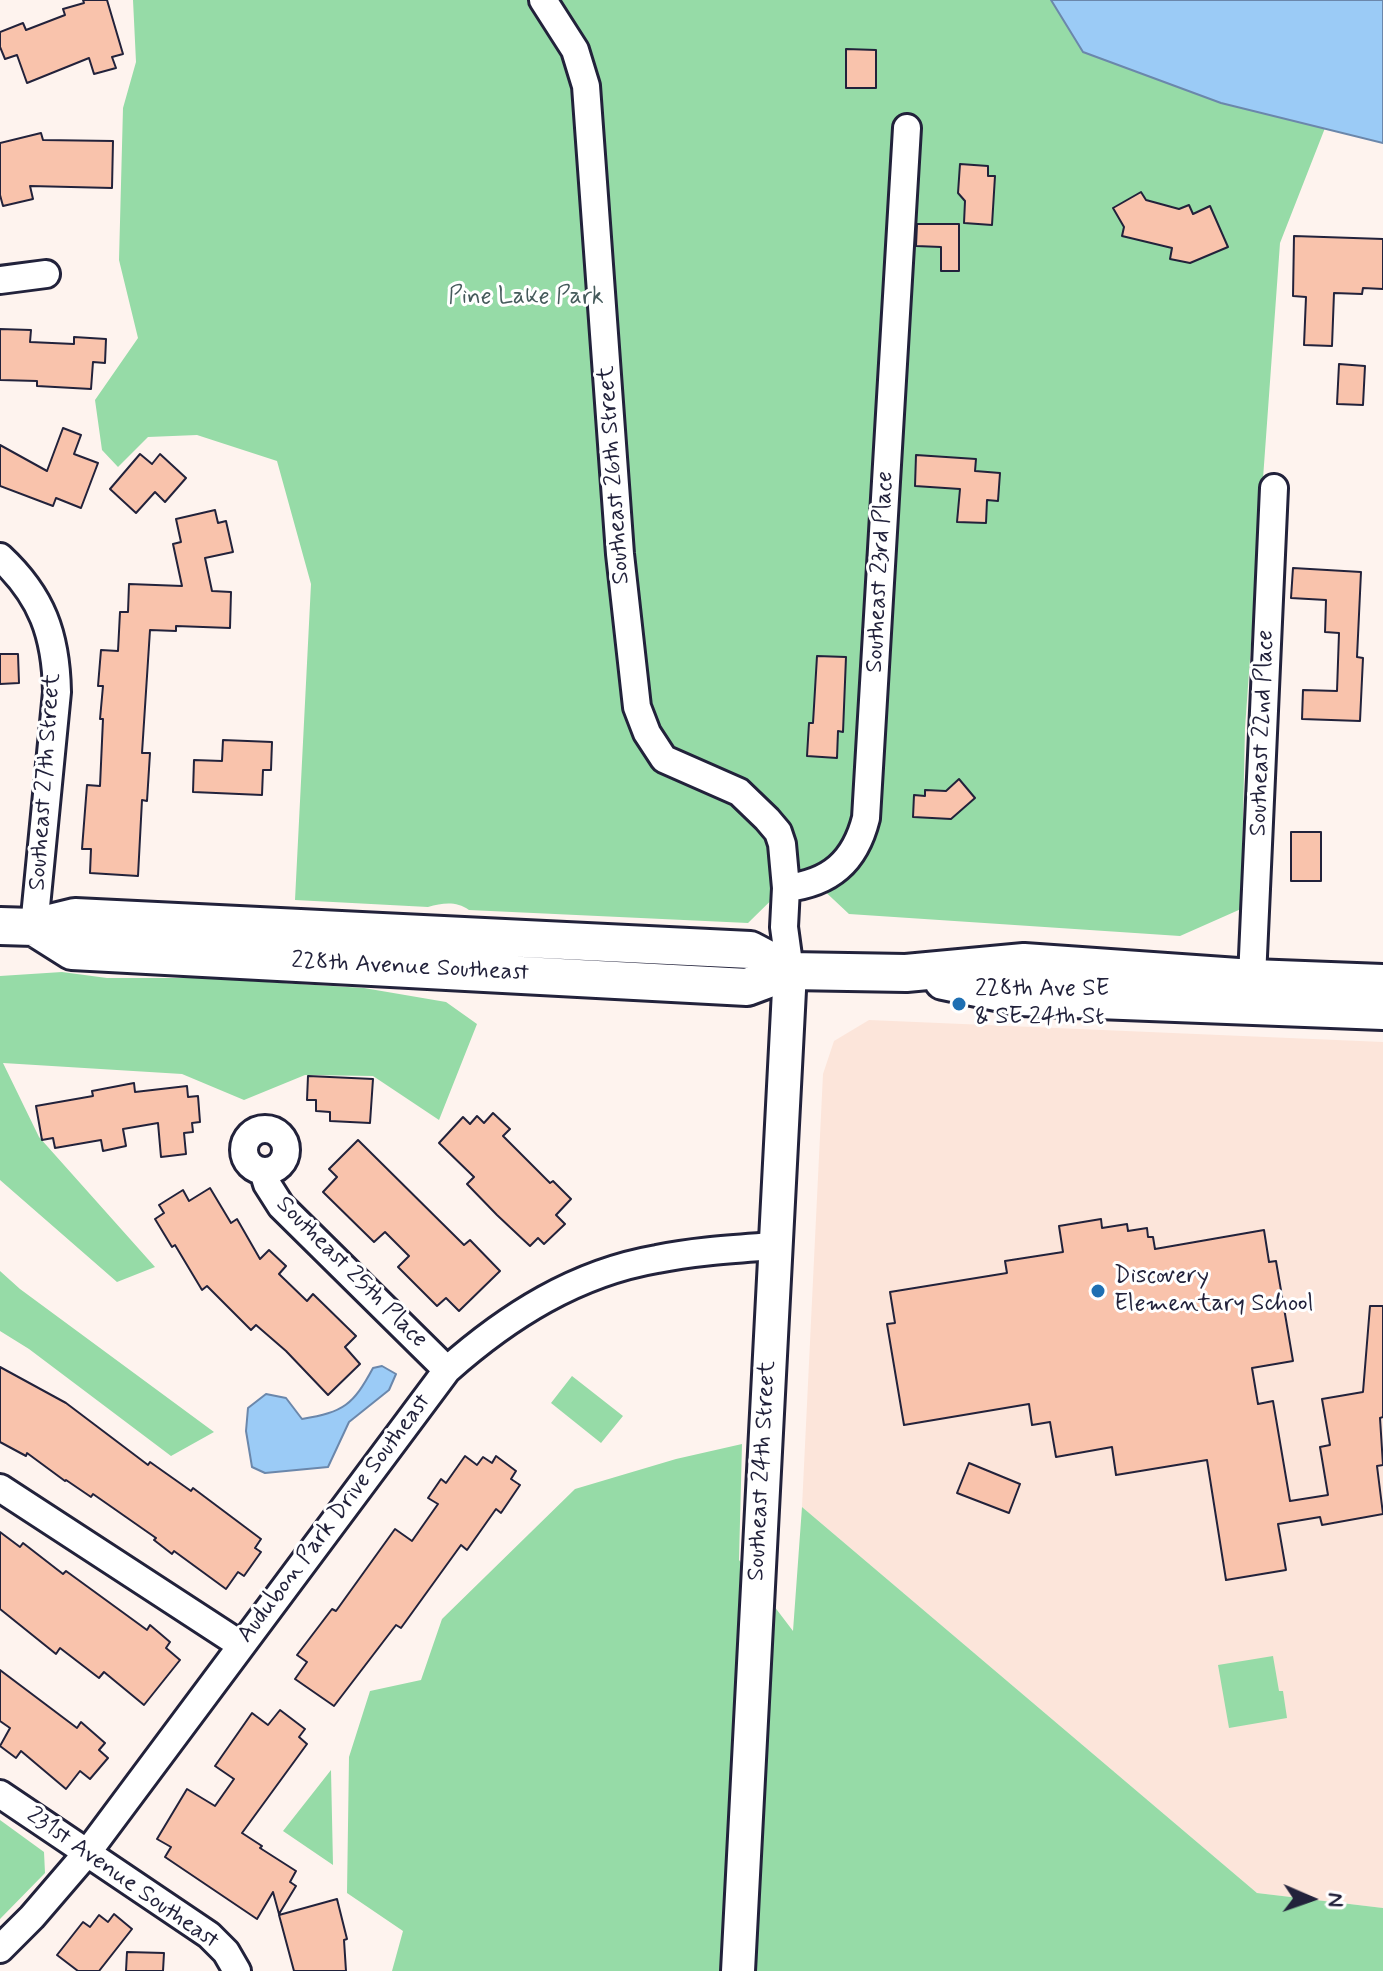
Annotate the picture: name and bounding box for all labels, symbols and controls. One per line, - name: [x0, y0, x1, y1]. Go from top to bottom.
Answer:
- park label: Pine Lake Park: [448, 284, 604, 312]
- street label: Southeast 26th Street: [593, 365, 637, 585]
- street label: Southeast 23rd Place: [861, 471, 901, 673]
- street label: Southeast 22nd Place: [1245, 629, 1281, 837]
- street label: Southeast 27th Street: [24, 672, 68, 892]
- street label: 228th Avenue Southeast: [290, 947, 530, 989]
- place label: 228th Ave SE & SE 24th St: [975, 976, 1110, 1032]
- marker: 228th Ave SE & SE 24th St: [950, 995, 968, 1013]
- street label: Southeast 25th Place: [269, 1191, 433, 1355]
- place label: Discovery Elementary School: [1114, 1263, 1313, 1319]
- marker: Discovery Elementary School: [1089, 1282, 1107, 1300]
- street label: Southeast 24th Street: [743, 1360, 783, 1582]
- street label: Audubon Park Drive Southeast: [232, 1389, 438, 1649]
- street label: 231st Avenue Southeast: [20, 1802, 224, 1956]
- north arrow: [1271, 1859, 1351, 1939]
- text: N: [1321, 1892, 1349, 1908]

